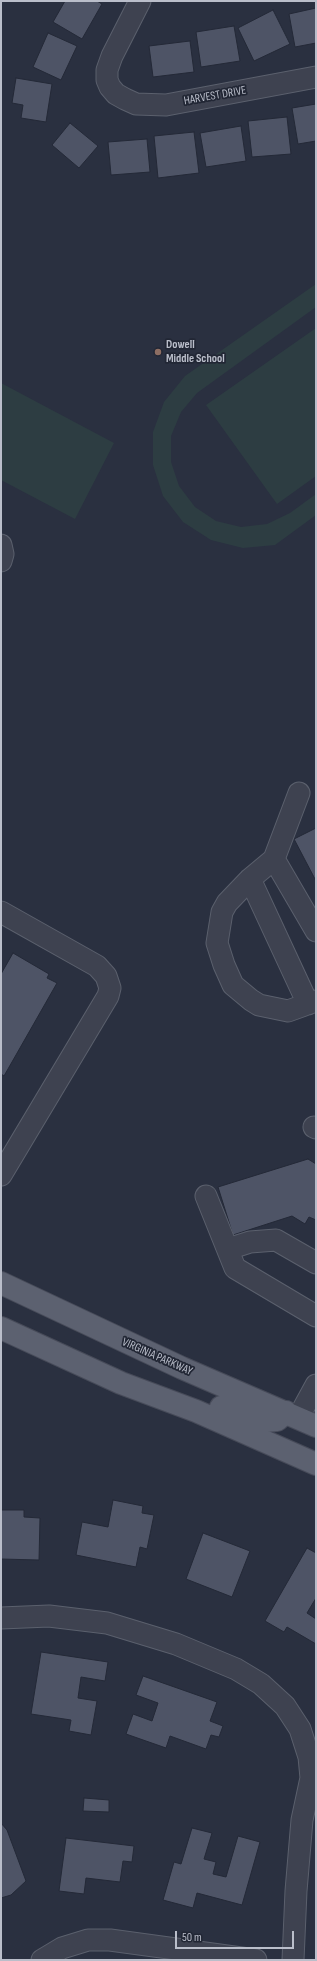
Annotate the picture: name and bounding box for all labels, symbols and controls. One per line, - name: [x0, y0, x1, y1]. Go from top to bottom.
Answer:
- street label: HARVEST DRIVE: [183, 83, 247, 109]
- place label: Dowell Middle School: [166, 338, 225, 366]
- marker: Dowell Middle School: [153, 347, 163, 357]
- street label: VIRGINIA PARKWAY: [120, 1335, 194, 1379]
- scale bar: [177, 1923, 296, 1949]
- text: 50 m: [182, 1930, 202, 1945]

